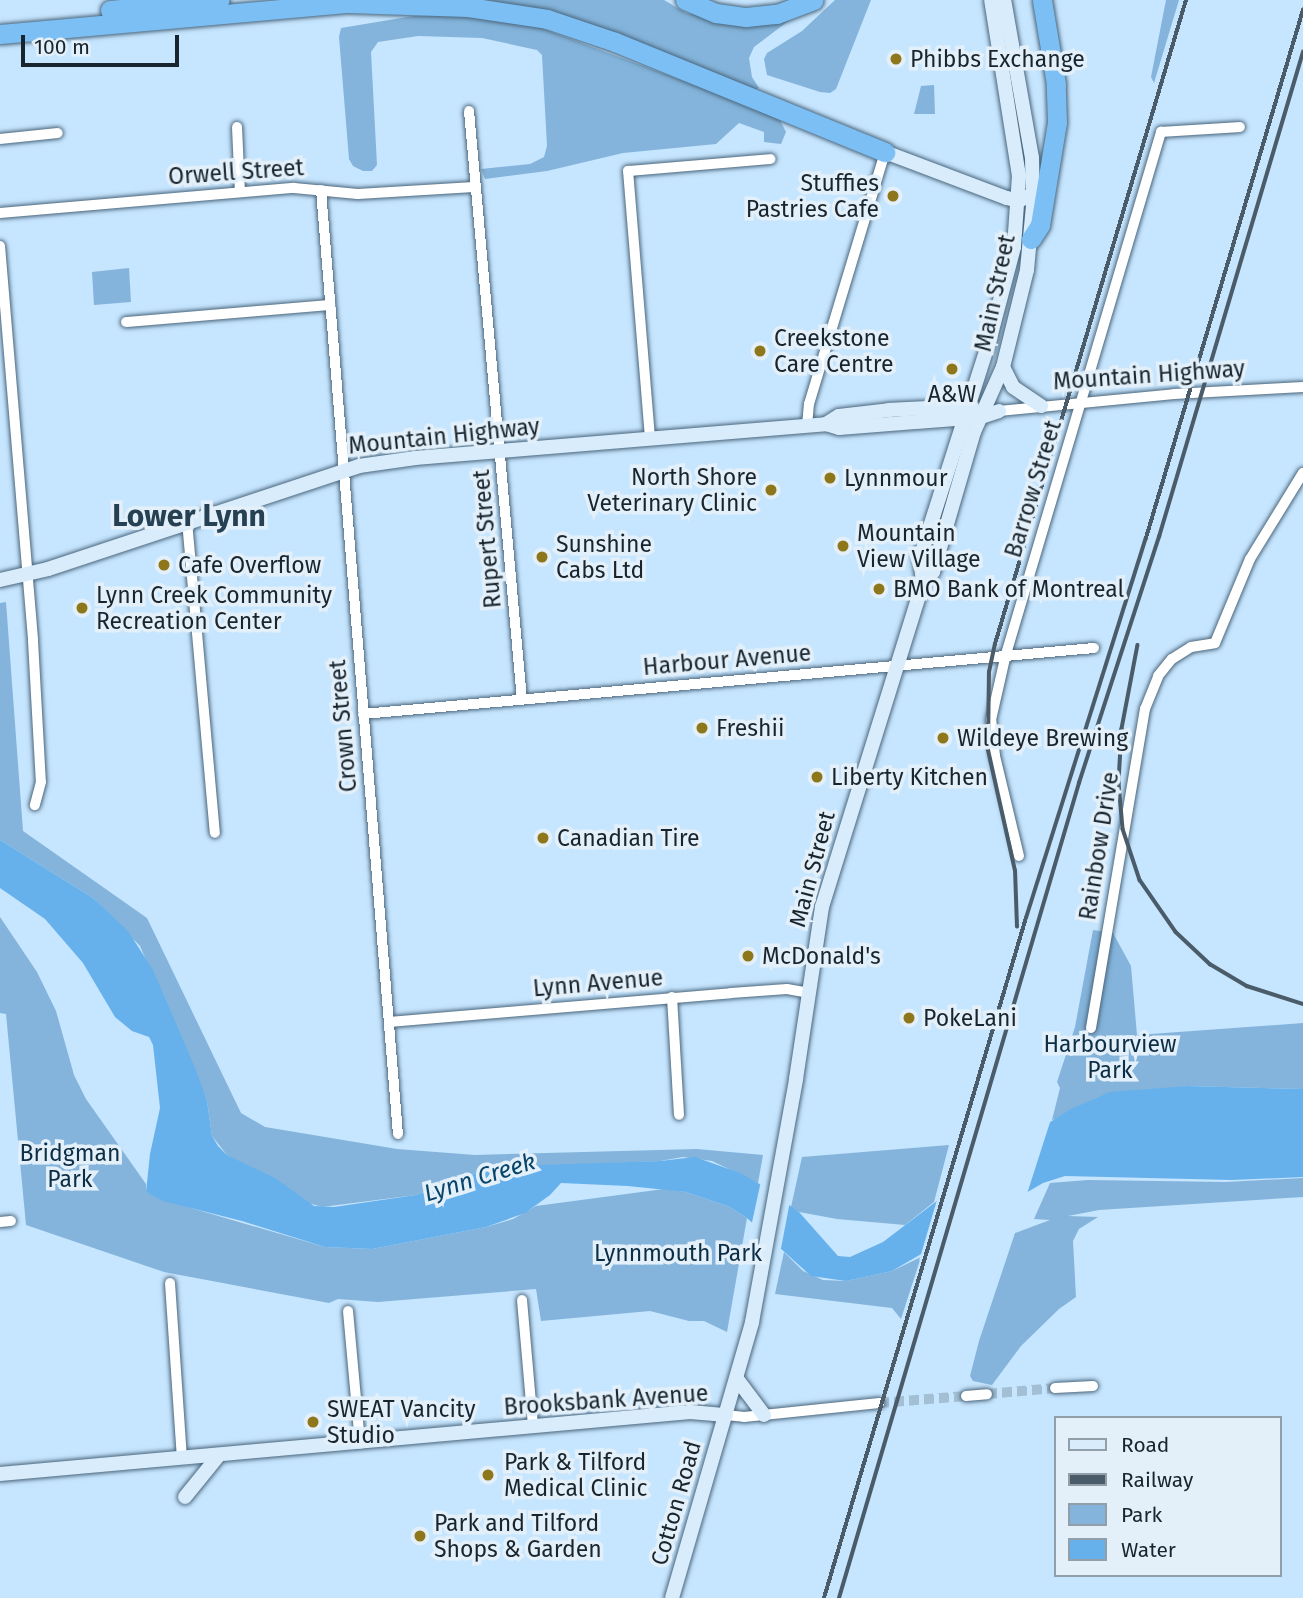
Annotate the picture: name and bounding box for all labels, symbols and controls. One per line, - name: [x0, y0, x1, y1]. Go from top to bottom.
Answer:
- scale bar: [24, 21, 182, 65]
- text: 100 m: [34, 34, 90, 60]
- place label: Phibbs Exchange: [910, 45, 1085, 73]
- marker: Phibbs Exchange: [888, 51, 904, 67]
- street label: Orwell Street: [167, 153, 305, 191]
- place label: Stuffies Pastries Cafe: [746, 169, 879, 223]
- marker: Stuffies Pastries Cafe: [885, 188, 901, 204]
- street label: Main Street: [969, 232, 1021, 354]
- place label: Creekstone Care Centre: [774, 324, 893, 378]
- marker: Creekstone Care Centre: [752, 343, 768, 359]
- street label: Mountain Highway: [1052, 355, 1246, 395]
- marker: A&W: [944, 361, 960, 377]
- place label: A&W: [928, 380, 976, 408]
- street label: Mountain Highway: [347, 412, 541, 460]
- street label: Barrow Street: [999, 417, 1067, 561]
- place label: North Shore Veterinary Clinic: [587, 463, 757, 517]
- place label: Lynnmour: [844, 464, 948, 492]
- street label: Rupert Street: [467, 468, 507, 610]
- marker: Lynnmour: [822, 470, 838, 486]
- marker: North Shore Veterinary Clinic: [763, 482, 779, 498]
- district label: Lower Lynn: [112, 498, 266, 534]
- place label: Mountain View Village: [857, 519, 980, 573]
- place label: Sunshine Cabs Ltd: [556, 530, 652, 584]
- marker: Mountain View Village: [835, 538, 851, 554]
- marker: Sunshine Cabs Ltd: [534, 549, 550, 565]
- place label: Cafe Overflow: [178, 551, 321, 579]
- marker: Cafe Overflow: [156, 557, 172, 573]
- place label: BMO Bank of Montreal: [893, 575, 1124, 603]
- place label: Lynn Creek Community Recreation Center: [96, 581, 332, 635]
- marker: BMO Bank of Montreal: [871, 581, 887, 597]
- marker: Lynn Creek Community Recreation Center: [74, 600, 90, 616]
- street label: Harbour Avenue: [642, 639, 812, 681]
- street label: Crown Street: [323, 659, 363, 793]
- place label: Freshii: [716, 714, 784, 742]
- marker: Freshii: [694, 720, 710, 736]
- place label: Wildeye Brewing: [957, 724, 1128, 752]
- marker: Wildeye Brewing: [935, 730, 951, 746]
- place label: Liberty Kitchen: [831, 763, 988, 791]
- marker: Liberty Kitchen: [809, 769, 825, 785]
- street label: Rainbow Drive: [1074, 770, 1124, 922]
- street label: Main Street: [783, 808, 841, 930]
- place label: Canadian Tire: [557, 824, 700, 852]
- marker: Canadian Tire: [535, 830, 551, 846]
- place label: McDonald's: [762, 942, 881, 970]
- marker: McDonald's: [740, 948, 756, 964]
- street label: Lynn Avenue: [532, 964, 664, 1002]
- place label: PokeLani: [923, 1004, 1017, 1032]
- marker: PokeLani: [901, 1010, 917, 1026]
- park label: Harbourview Park: [1043, 1030, 1177, 1084]
- park label: Bridgman Park: [20, 1139, 120, 1193]
- water label: Lynn Creek: [421, 1147, 539, 1209]
- park label: Lynnmouth Park: [594, 1239, 762, 1267]
- street label: Brooksbank Avenue: [503, 1379, 709, 1421]
- place label: SWEAT Vancity Studio: [327, 1395, 475, 1449]
- marker: SWEAT Vancity Studio: [305, 1414, 321, 1430]
- legend: [1054, 1416, 1282, 1577]
- text: Road: [1121, 1432, 1169, 1458]
- street label: Cotton Road: [645, 1438, 707, 1568]
- place label: Park & Tilford Medical Clinic: [504, 1448, 647, 1502]
- marker: Park & Tilford Medical Clinic: [478, 1465, 498, 1485]
- text: Railway: [1121, 1467, 1193, 1493]
- text: Park: [1121, 1502, 1162, 1528]
- place label: Park and Tilford Shops & Garden: [434, 1509, 602, 1563]
- marker: Park and Tilford Shops & Garden: [412, 1528, 428, 1544]
- text: Water: [1121, 1537, 1176, 1563]

